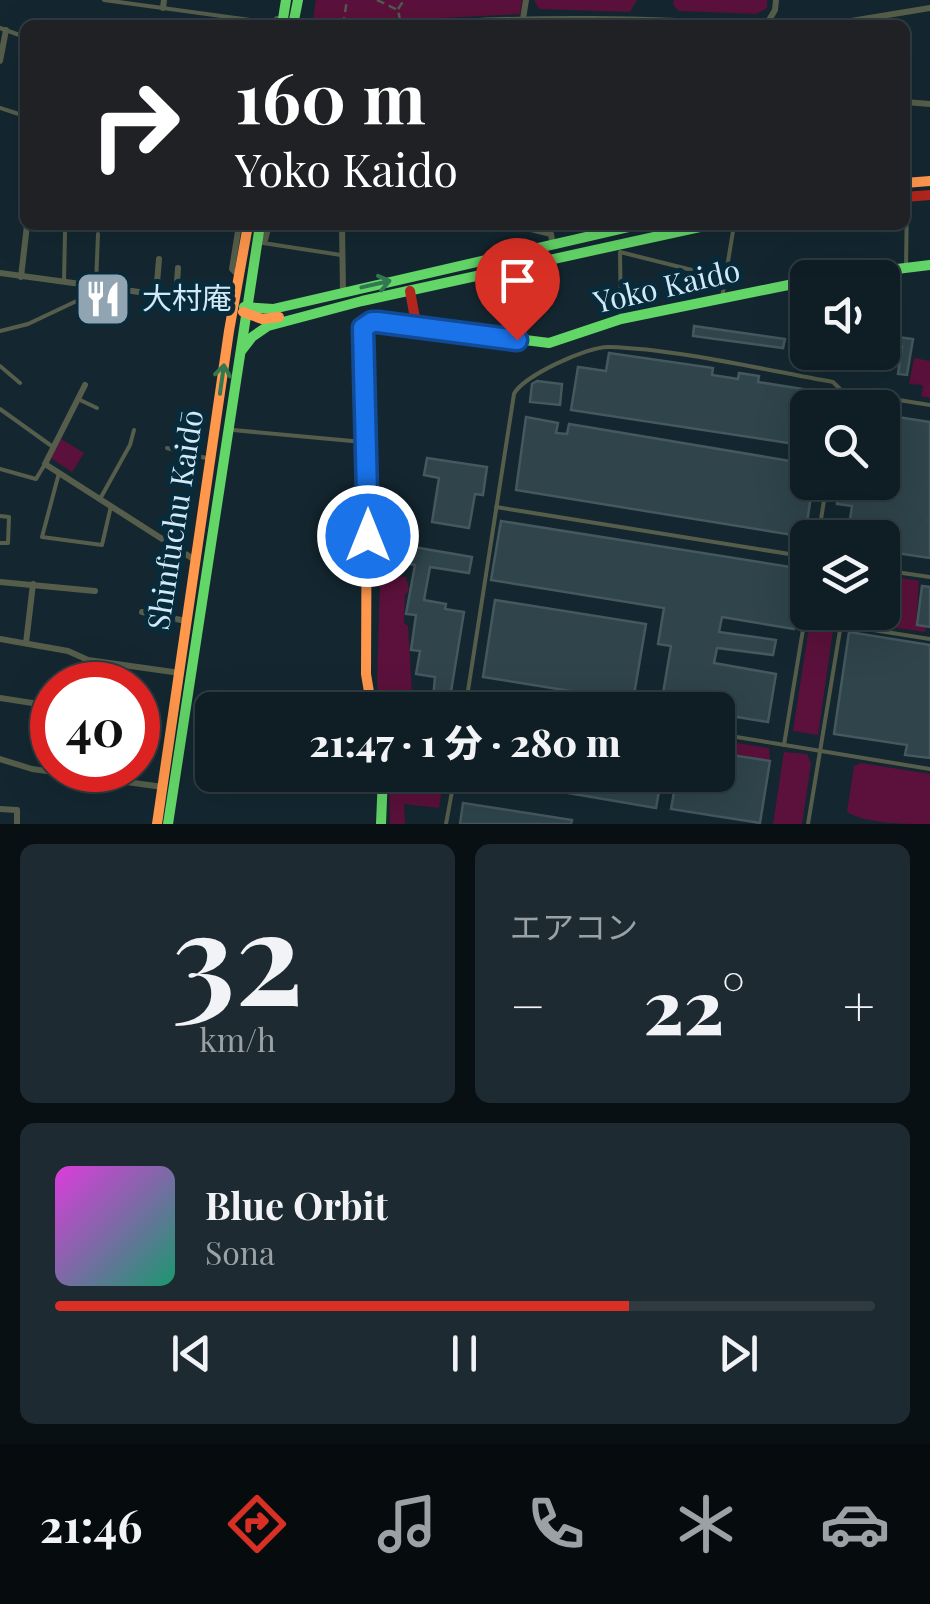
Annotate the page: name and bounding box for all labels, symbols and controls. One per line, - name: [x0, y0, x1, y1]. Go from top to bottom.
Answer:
- text: 160 m: [235, 48, 426, 142]
- icon: right: [70, 60, 200, 190]
- text: Yoko Kaido: [235, 138, 458, 198]
- pin: [475, 238, 560, 341]
- street label: Yoko Kaido: [589, 249, 743, 321]
- icon: arrive: [490, 253, 545, 308]
- map controls: [790, 260, 900, 630]
- button: sound: [790, 260, 900, 370]
- restaurant icon: 大村庵: [73, 269, 133, 329]
- one-way arrow: [359, 274, 391, 292]
- place label: 大村庵: [142, 277, 232, 317]
- one-way arrow: [214, 363, 232, 396]
- button: search: [790, 390, 900, 500]
- street label: Shinfuchu Kaidō: [137, 407, 211, 633]
- position arrow: [316, 484, 420, 588]
- button: layers: [790, 520, 900, 630]
- speed limit sign: 40: [30, 662, 160, 792]
- text: 21:47 · 1 分 · 280 m: [309, 716, 621, 767]
- text: 32: [172, 865, 303, 1039]
- text: エアコン: [510, 904, 638, 947]
- text: 22°: [643, 954, 745, 1054]
- text: −: [510, 967, 546, 1041]
- text: +: [843, 967, 875, 1041]
- text: km/h: [199, 1017, 276, 1060]
- text: Blue Orbit: [205, 1179, 388, 1230]
- text: Sona: [205, 1230, 275, 1273]
- icon: previous: [164, 1326, 219, 1381]
- icon: pause: [437, 1326, 492, 1381]
- icon: next: [711, 1326, 766, 1381]
- icon: directions: [222, 1489, 292, 1559]
- icon: music: [372, 1489, 442, 1559]
- icon: phone: [521, 1489, 591, 1559]
- icon: climate: [671, 1489, 741, 1559]
- icon: car: [820, 1489, 890, 1559]
- text: 21:46: [40, 1494, 143, 1554]

